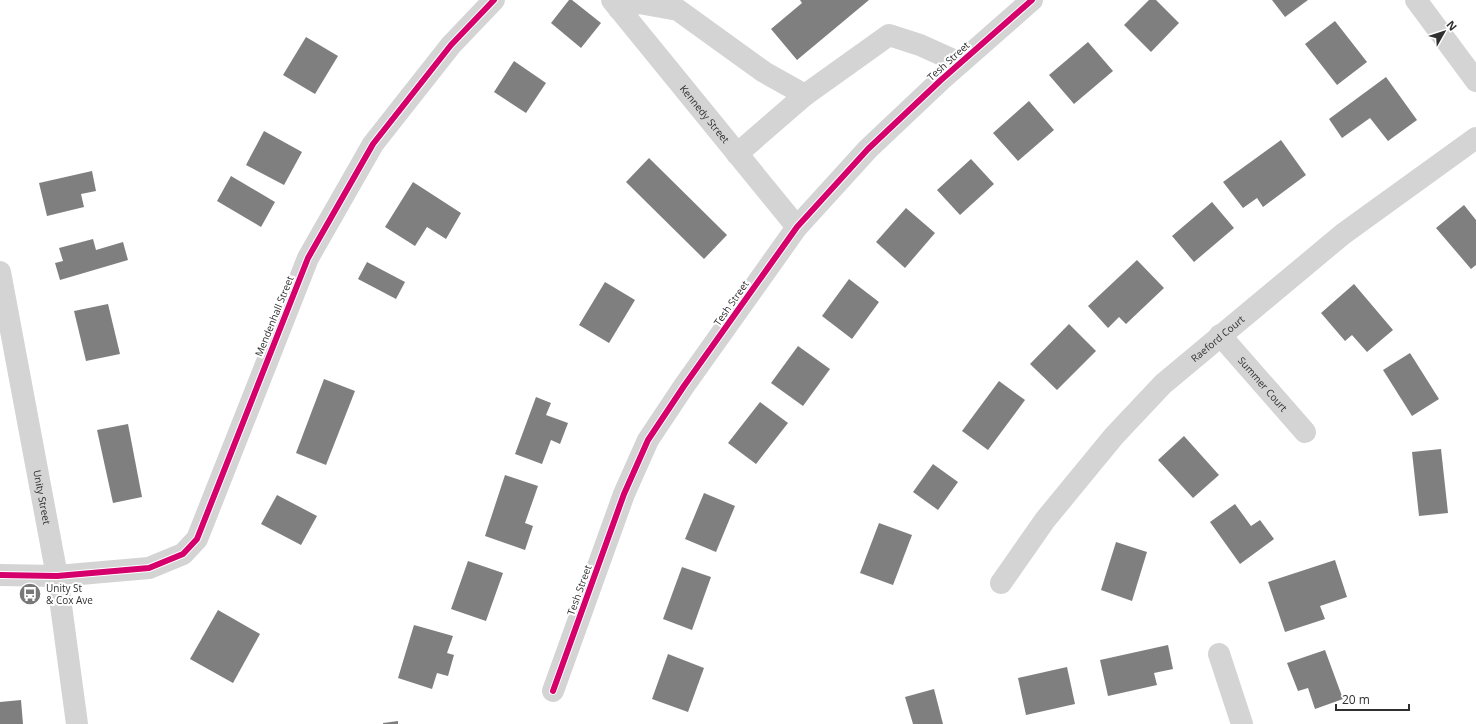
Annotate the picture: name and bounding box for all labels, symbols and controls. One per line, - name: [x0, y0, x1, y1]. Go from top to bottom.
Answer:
- north arrow: [1424, 12, 1464, 52]
- text: N: [1444, 17, 1461, 34]
- street label: Tesh Street: [924, 38, 973, 84]
- street label: Kennedy Street: [677, 82, 733, 146]
- street label: Mendenhall Street: [251, 273, 297, 358]
- street label: Tesh Street: [710, 277, 752, 329]
- street label: Raeford Court: [1188, 312, 1248, 365]
- street label: Summer Court: [1235, 353, 1291, 415]
- street label: Unity Street: [30, 469, 54, 526]
- street label: Tesh Street: [563, 563, 595, 617]
- bus stop icon: Unity St & Cox Ave: [17, 581, 43, 607]
- place label: Unity St & Cox Ave: [46, 581, 93, 607]
- scale bar: [1336, 686, 1409, 712]
- text: 20 m: [1342, 691, 1370, 708]

